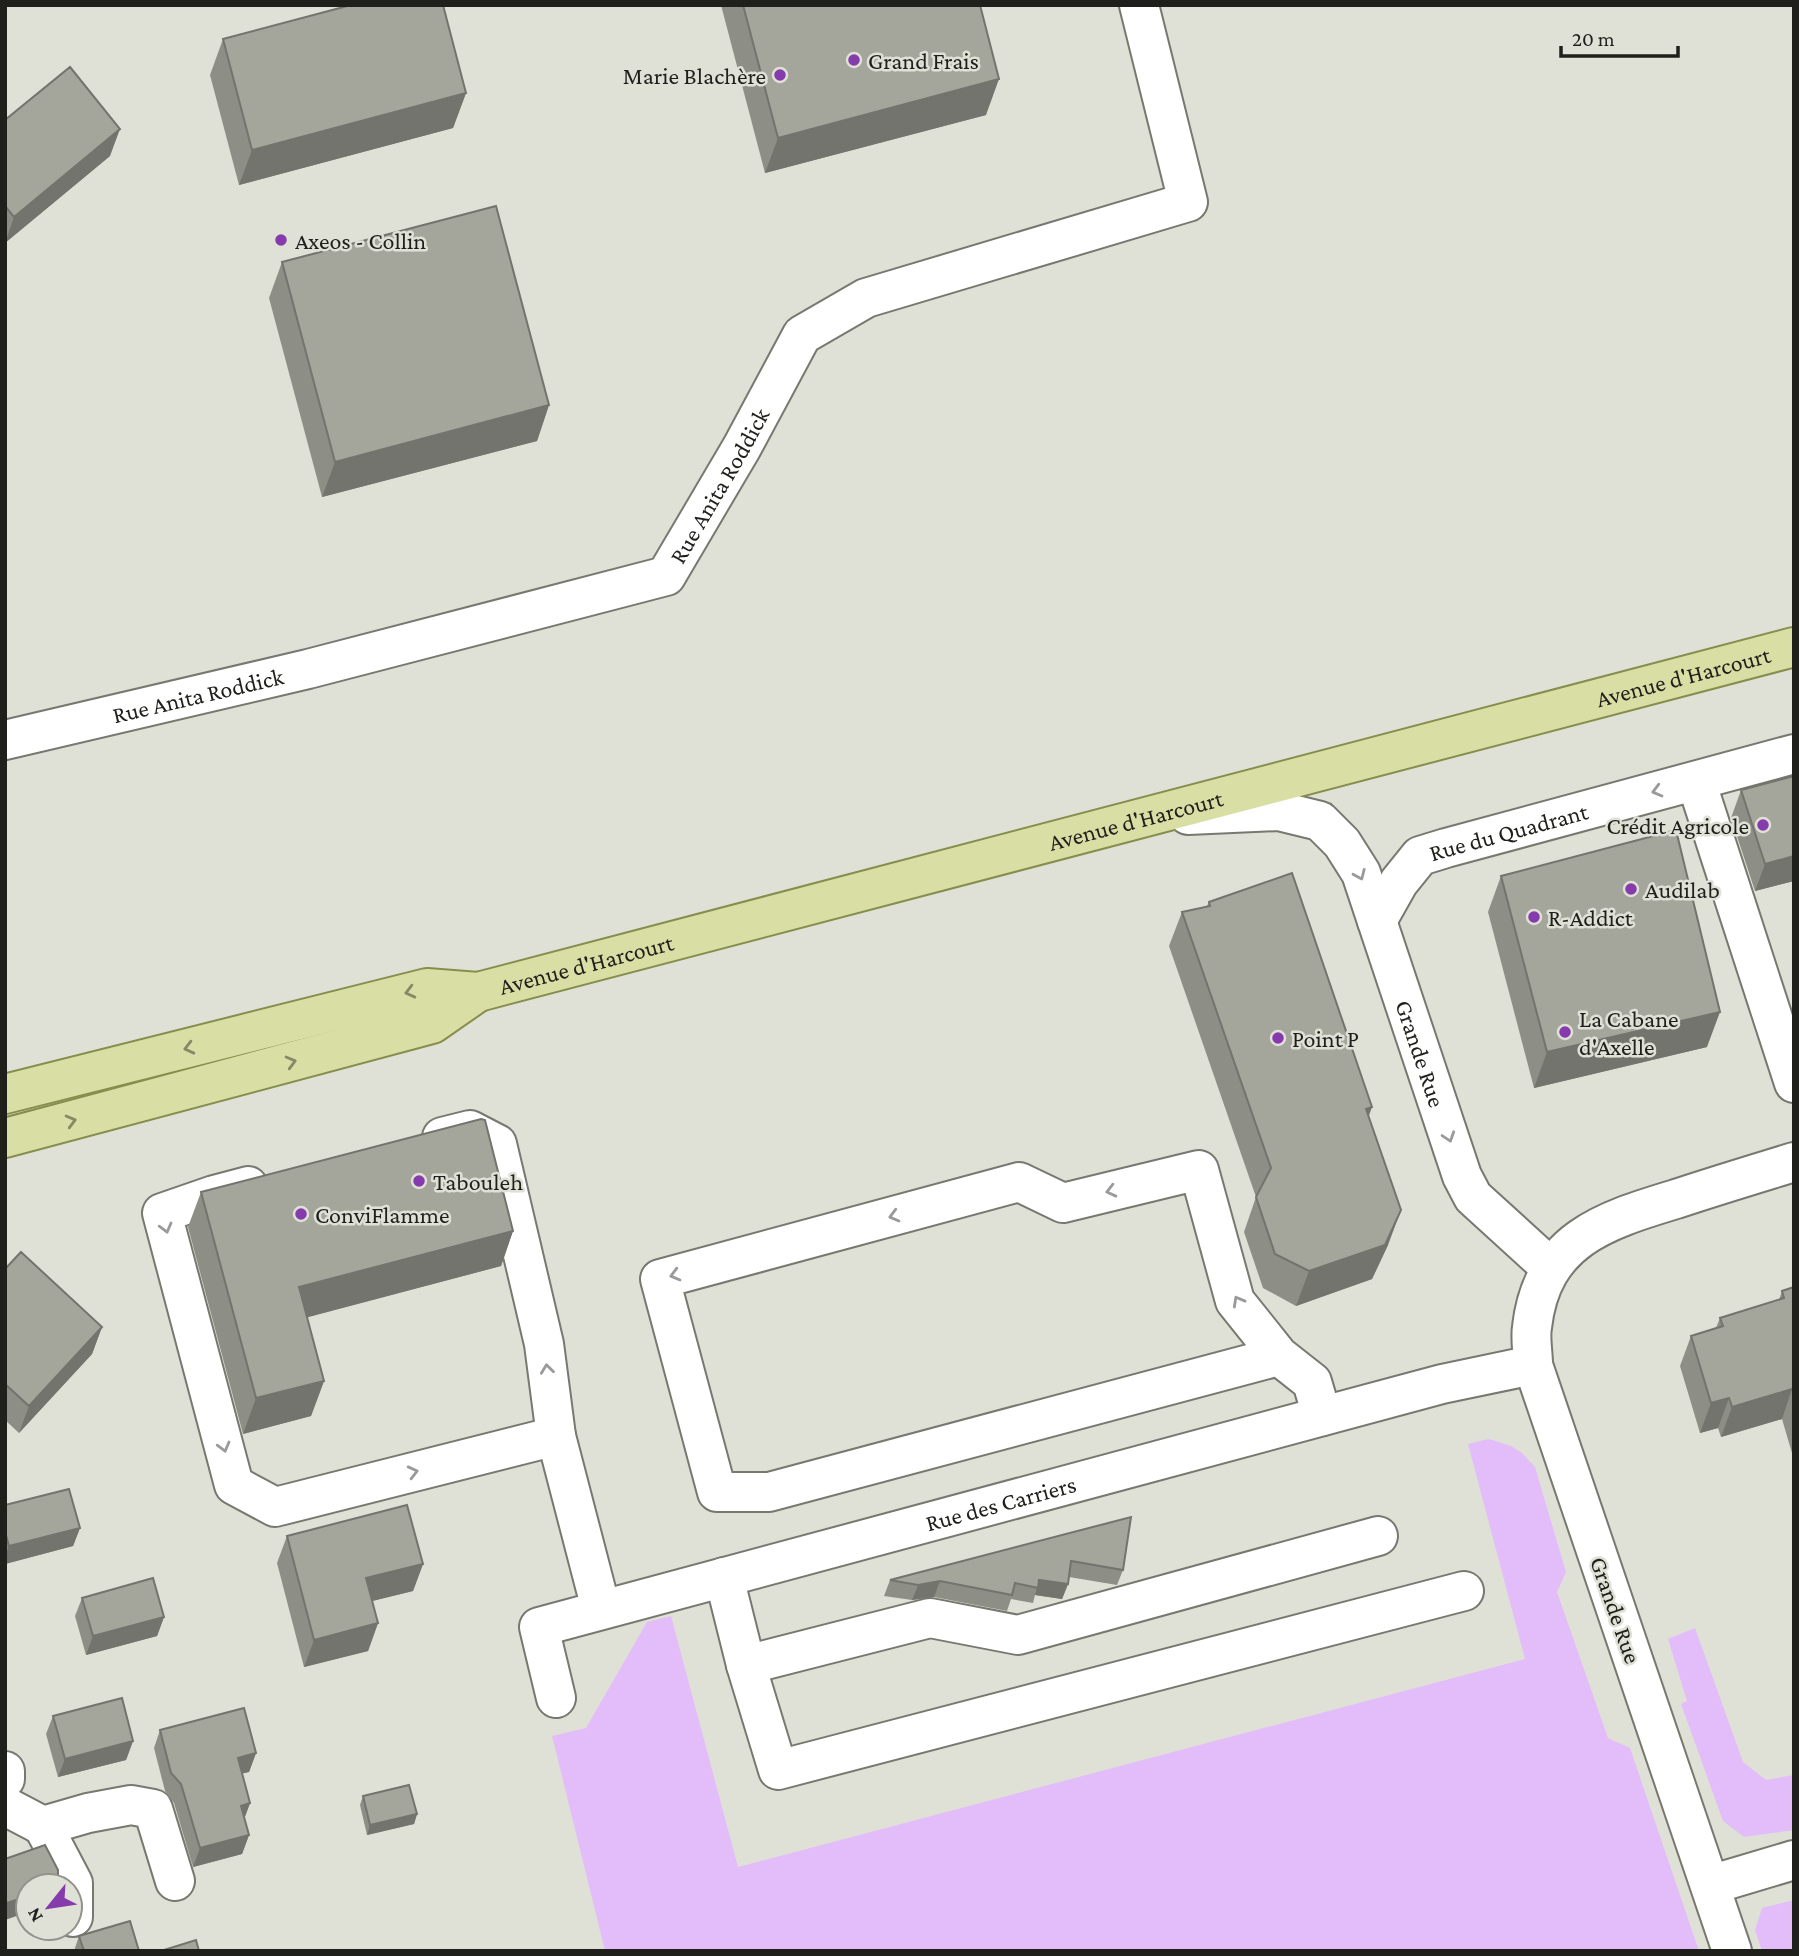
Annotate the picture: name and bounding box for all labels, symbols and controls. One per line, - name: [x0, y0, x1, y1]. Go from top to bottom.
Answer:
- scale bar: [1561, 14, 1678, 58]
- text: 20 m: [1572, 27, 1615, 51]
- place label: Grand Frais: [868, 47, 979, 74]
- marker: Grand Frais: [846, 52, 862, 68]
- place label: Marie Blachère: [623, 62, 766, 89]
- marker: Marie Blachère: [772, 67, 788, 83]
- place label: Axeos - Collin: [295, 227, 426, 254]
- marker: Axeos - Collin: [273, 232, 289, 248]
- street label: Rue Anita Roddick: [663, 403, 774, 568]
- street label: Avenue d'Harcourt: [1593, 640, 1774, 712]
- street label: Rue Anita Roddick: [110, 662, 286, 728]
- one-way arrow: [1651, 783, 1663, 797]
- street label: Avenue d'Harcourt: [1045, 784, 1227, 855]
- street label: Rue du Quadrant: [1426, 797, 1592, 866]
- place label: Crédit Agricole: [1606, 812, 1749, 839]
- marker: Crédit Agricole: [1755, 817, 1771, 833]
- one-way arrow: [1352, 868, 1366, 880]
- place label: Audilab: [1645, 876, 1720, 903]
- marker: Audilab: [1623, 881, 1639, 897]
- place label: R-Addict: [1548, 904, 1634, 931]
- marker: R-Addict: [1526, 909, 1542, 925]
- street label: Avenue d'Harcourt: [496, 928, 677, 999]
- one-way arrow: [404, 984, 416, 998]
- street label: Grande Rue: [1391, 996, 1452, 1110]
- place label: La Cabane d'Axelle: [1579, 1005, 1679, 1060]
- marker: La Cabane d'Axelle: [1557, 1024, 1573, 1040]
- place label: Point P: [1292, 1025, 1359, 1052]
- marker: Point P: [1270, 1030, 1286, 1046]
- one-way arrow: [184, 1040, 196, 1054]
- one-way arrow: [285, 1056, 297, 1070]
- one-way arrow: [65, 1115, 77, 1129]
- one-way arrow: [1441, 1130, 1455, 1142]
- place label: Tabouleh: [433, 1168, 523, 1195]
- marker: Tabouleh: [411, 1173, 427, 1189]
- one-way arrow: [1106, 1183, 1118, 1197]
- place label: ConviFlamme: [315, 1201, 450, 1228]
- marker: ConviFlamme: [293, 1206, 309, 1222]
- one-way arrow: [889, 1208, 901, 1222]
- one-way arrow: [158, 1221, 172, 1233]
- one-way arrow: [669, 1267, 681, 1281]
- one-way arrow: [1233, 1296, 1246, 1309]
- one-way arrow: [540, 1363, 555, 1374]
- one-way arrow: [216, 1441, 231, 1453]
- one-way arrow: [407, 1466, 419, 1480]
- street label: Rue des Carriers: [922, 1470, 1079, 1536]
- street label: Grande Rue: [1585, 1553, 1647, 1667]
- north arrow: [14, 1872, 84, 1942]
- text: N: [22, 1904, 47, 1926]

